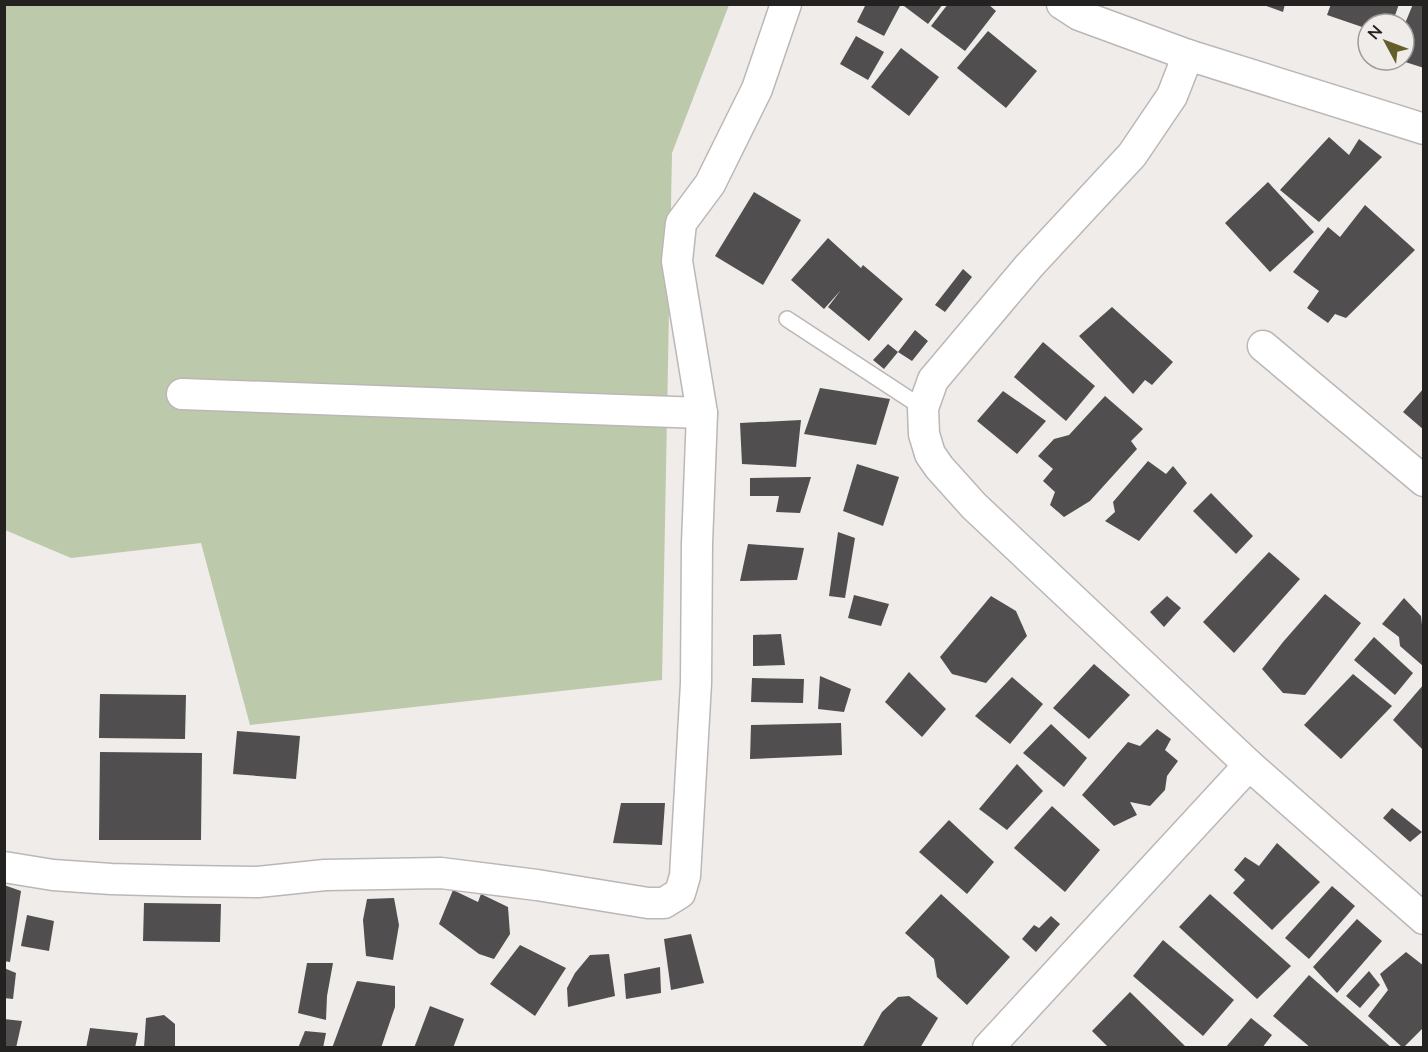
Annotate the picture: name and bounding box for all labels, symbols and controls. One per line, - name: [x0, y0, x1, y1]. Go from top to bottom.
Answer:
- north arrow: [1356, 12, 1416, 72]
- text: N: [1363, 21, 1386, 43]

